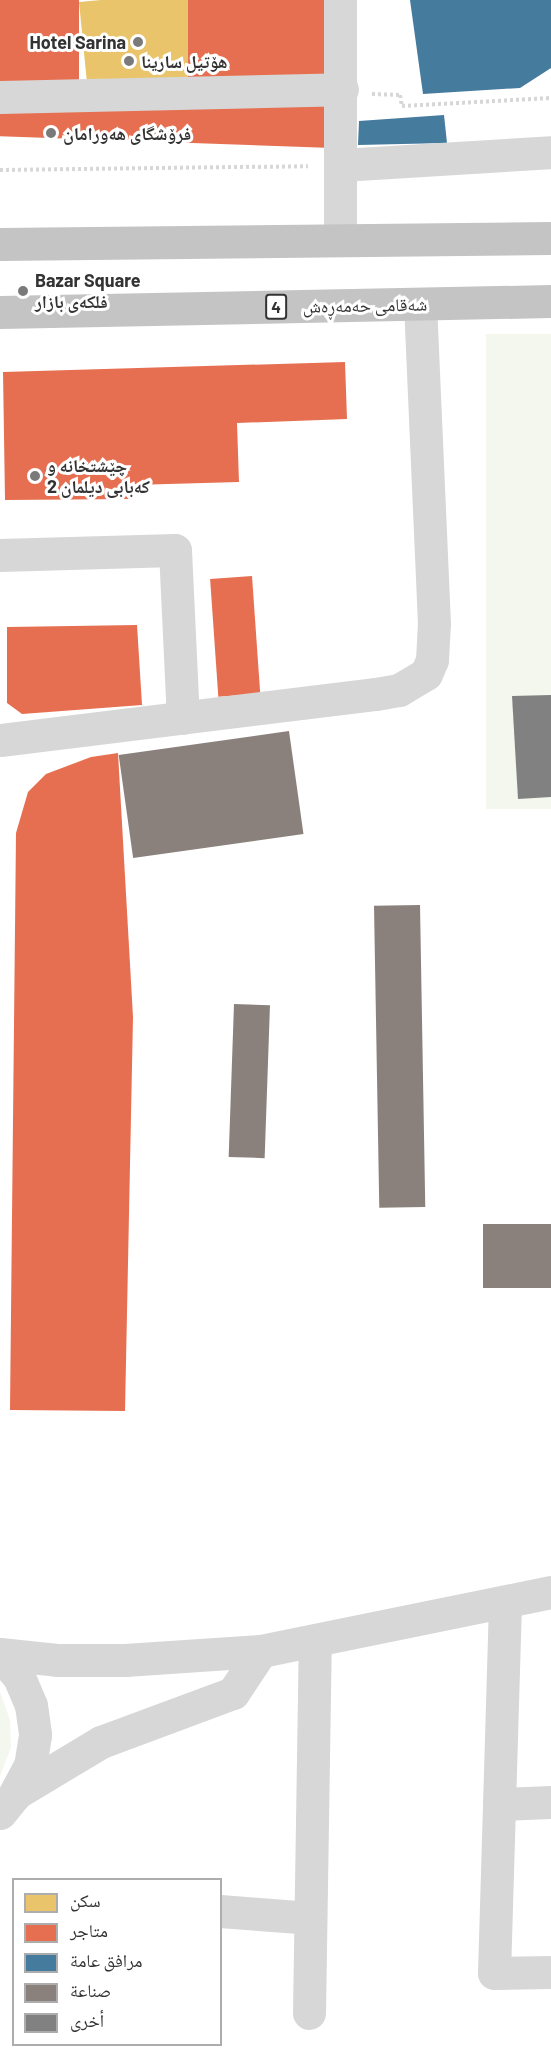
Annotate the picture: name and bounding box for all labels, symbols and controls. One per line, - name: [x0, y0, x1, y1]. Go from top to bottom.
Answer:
- place label: Hotel Sarina: [29, 31, 126, 53]
- marker: Hotel Sarina: [131, 35, 145, 49]
- place label: هۆتیل سارینا: [141, 50, 228, 72]
- marker: هۆتیل سارینا: [122, 54, 136, 68]
- place label: فرۆشگای هەورامان: [63, 122, 191, 144]
- marker: فرۆشگای هەورامان: [44, 126, 58, 140]
- place label: Bazar Square فلکەی بازار: [35, 270, 141, 312]
- marker: Bazar Square فلکەی بازار: [16, 284, 30, 298]
- street label: شەقامی حەمەڕەش: [302, 293, 428, 317]
- road number: 4: [264, 294, 288, 320]
- place label: چێشتخانە و کەبابی دیلمان 2: [47, 455, 150, 498]
- marker: چێشتخانە و کەبابی دیلمان 2: [28, 469, 42, 483]
- legend: [12, 1878, 222, 2046]
- text: سكن: [70, 1889, 101, 1911]
- text: متاجر: [70, 1919, 108, 1941]
- text: مرافق عامة: [70, 1949, 142, 1971]
- text: صناعة: [70, 1979, 111, 2001]
- text: أخرى: [70, 2009, 104, 2031]

